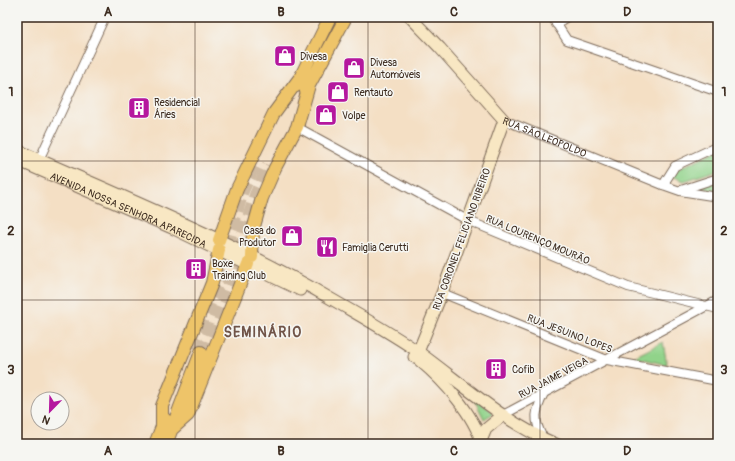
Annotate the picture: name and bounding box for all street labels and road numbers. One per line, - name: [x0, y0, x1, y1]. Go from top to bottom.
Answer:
- street label: RUA SÃO LEOPOLDO: [501, 115, 588, 160]
- street label: RUA CORONEL FELICIANO RIBEIRO: [431, 167, 493, 312]
- street label: AVENIDA NOSSA SENHORA APARECIDA: [48, 170, 209, 251]
- street label: RUA LOURENÇO MOURÃO: [484, 212, 592, 267]
- street label: RUA JESUINO LOPES: [525, 312, 614, 356]
- street label: RUA JAIME VEIGA: [517, 354, 591, 401]

